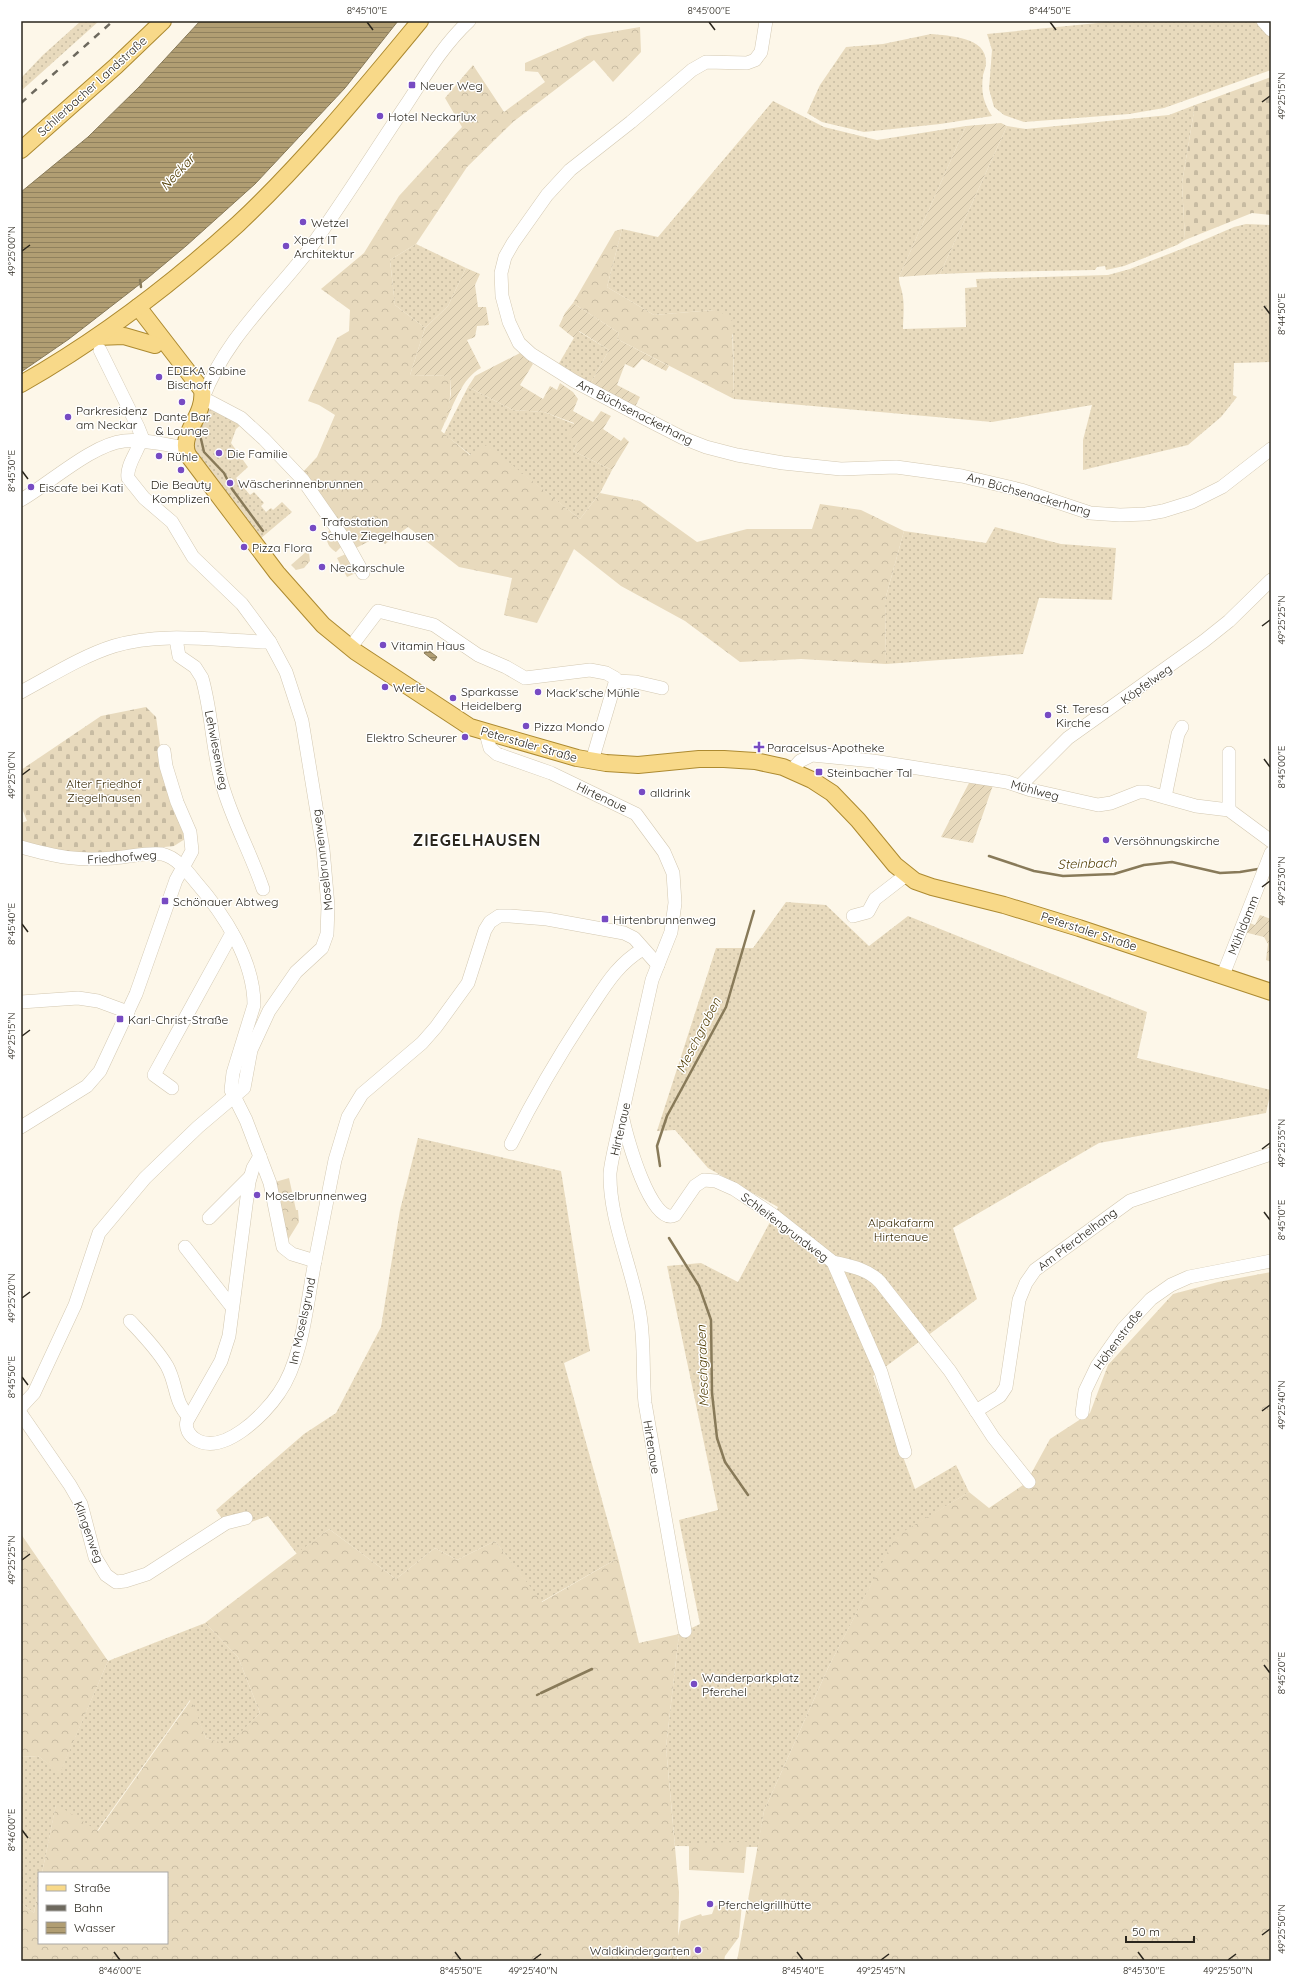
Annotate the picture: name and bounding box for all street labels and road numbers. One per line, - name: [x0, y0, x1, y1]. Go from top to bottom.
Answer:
- street label: Schlierbacher Landstraße: [34, 33, 150, 139]
- street label: Am Büchsenackerhang: [574, 376, 696, 448]
- street label: Am Büchsenackerhang: [965, 469, 1093, 519]
- street label: Köpfelweg: [1117, 661, 1175, 707]
- street label: Lehwiesenweg: [202, 709, 232, 791]
- street label: Peterstaler Straße: [479, 723, 579, 765]
- street label: Mühlweg: [1009, 776, 1061, 804]
- street label: Hirtenaue: [574, 779, 630, 815]
- street label: Moselbrunnenweg: [308, 809, 336, 911]
- street label: Friedhofweg: [87, 847, 157, 867]
- street label: Mühldamm: [1224, 893, 1262, 957]
- street label: Peterstaler Straße: [1039, 908, 1139, 954]
- street label: Hirtenaue: [607, 1101, 633, 1157]
- street label: Schleifengrundweg: [738, 1189, 832, 1265]
- street label: Am Pferchelhang: [1034, 1204, 1120, 1274]
- street label: Im Moselsgrund: [285, 1276, 319, 1366]
- street label: Höhenstraße: [1090, 1306, 1146, 1372]
- street label: Hirtenaue: [640, 1419, 664, 1475]
- street label: Klingenweg: [71, 1499, 107, 1565]

